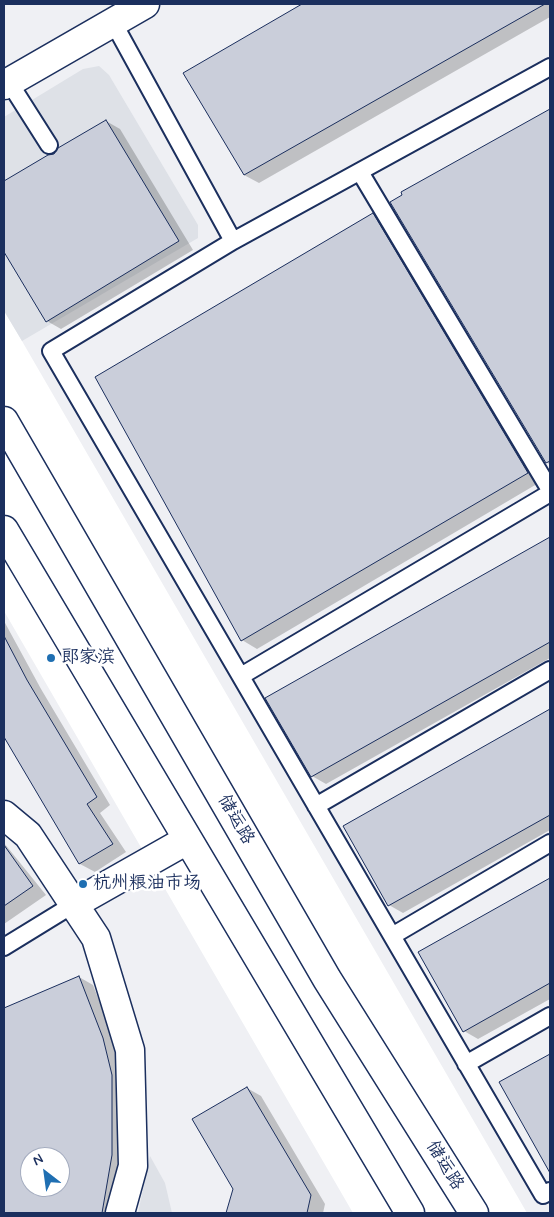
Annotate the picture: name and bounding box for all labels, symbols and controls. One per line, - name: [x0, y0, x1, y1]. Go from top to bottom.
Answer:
- place label: 郎家滨: [61, 647, 115, 669]
- marker: 郎家滨: [45, 652, 57, 664]
- street label: 储运路: [212, 791, 258, 849]
- place label: 杭州粮油市场: [93, 873, 201, 895]
- marker: 杭州粮油市场: [77, 878, 89, 890]
- street label: 储运路: [421, 1137, 467, 1195]
- north arrow: [20, 1147, 70, 1197]
- text: N: [29, 1150, 47, 1170]

